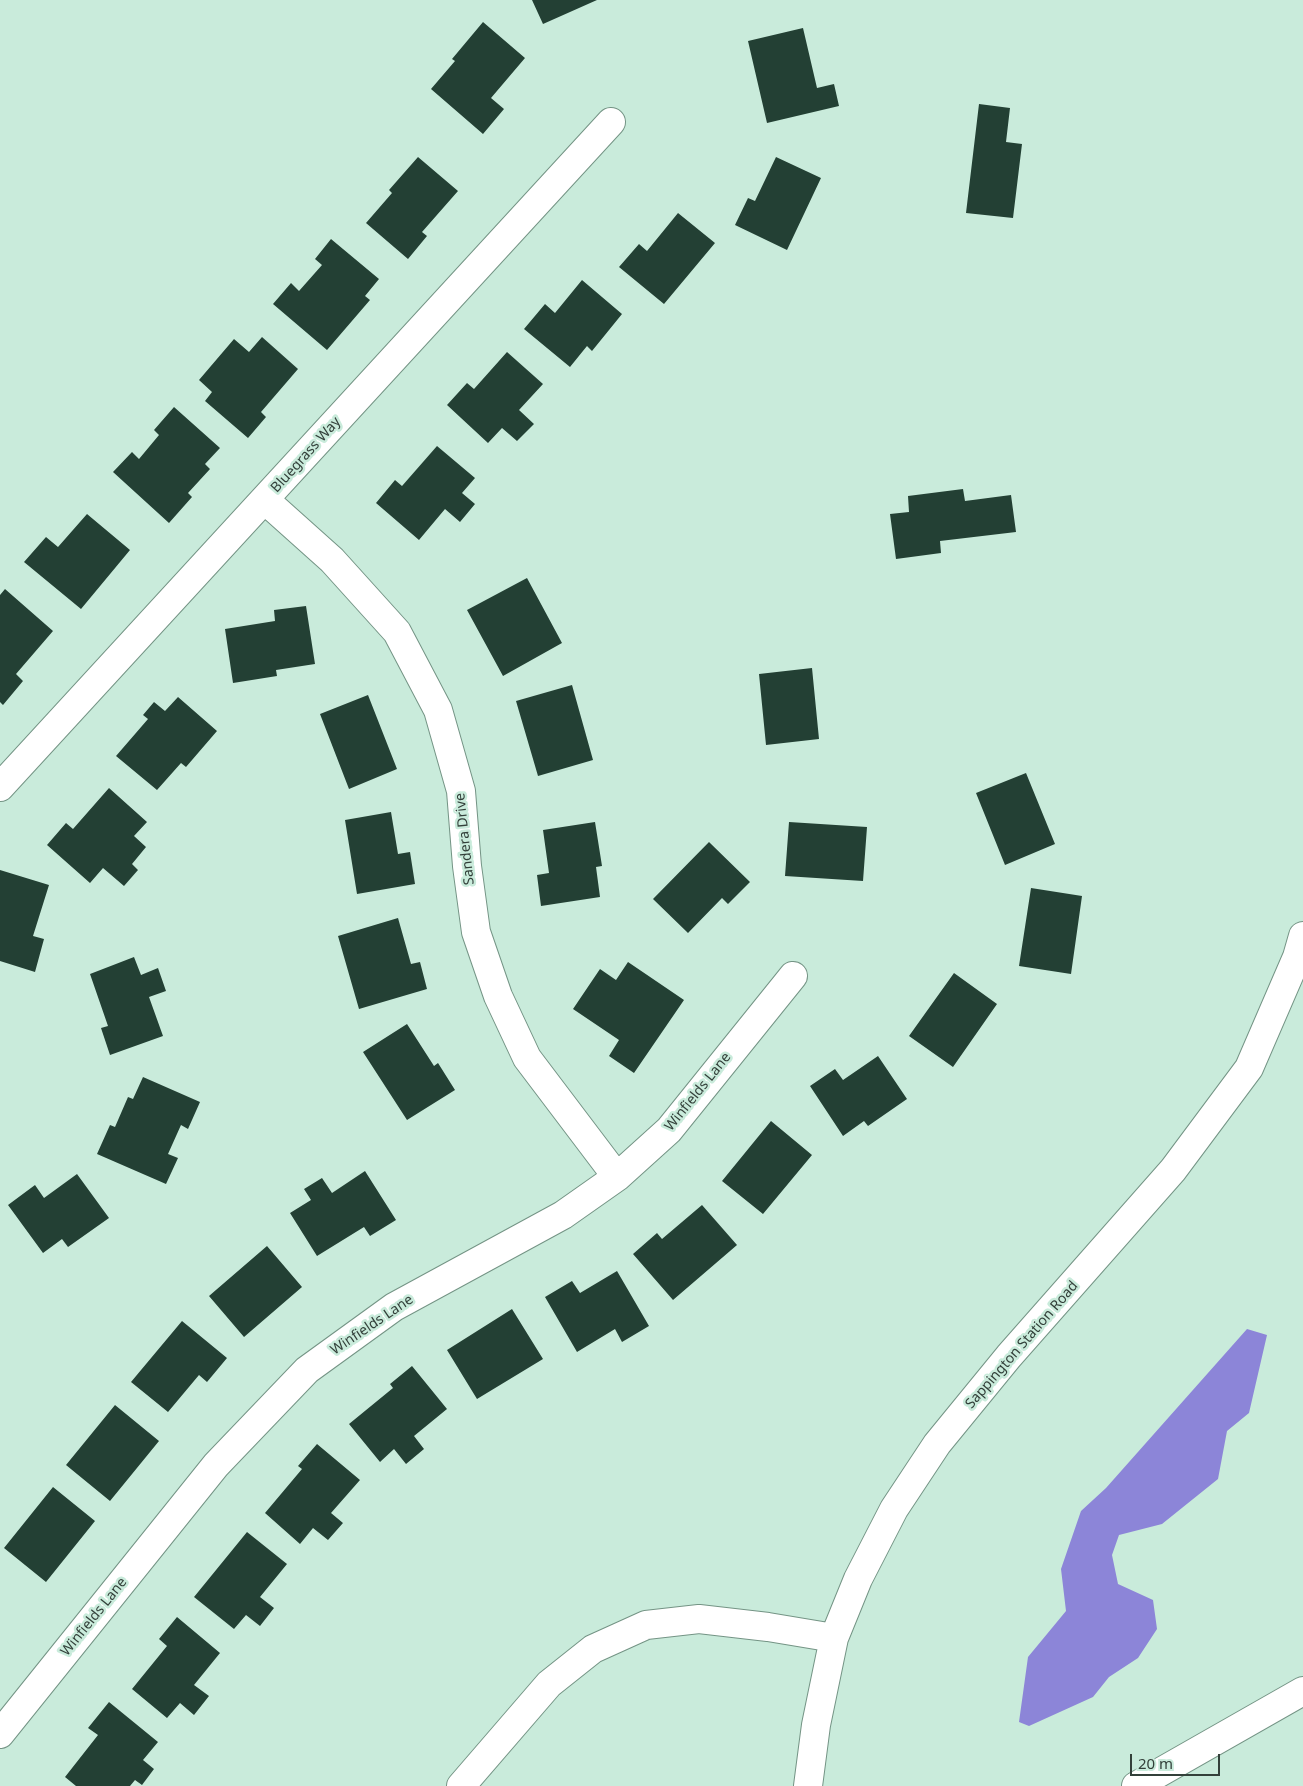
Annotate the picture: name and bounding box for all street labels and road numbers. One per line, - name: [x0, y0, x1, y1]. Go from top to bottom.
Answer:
- street label: Bluegrass Way: [268, 414, 344, 496]
- street label: Sandera Drive: [452, 792, 478, 886]
- street label: Winfields Lane: [661, 1049, 735, 1135]
- street label: Sappington Station Road: [962, 1278, 1082, 1412]
- street label: Winfields Lane: [328, 1291, 416, 1359]
- street label: Winfields Lane: [57, 1574, 131, 1660]

